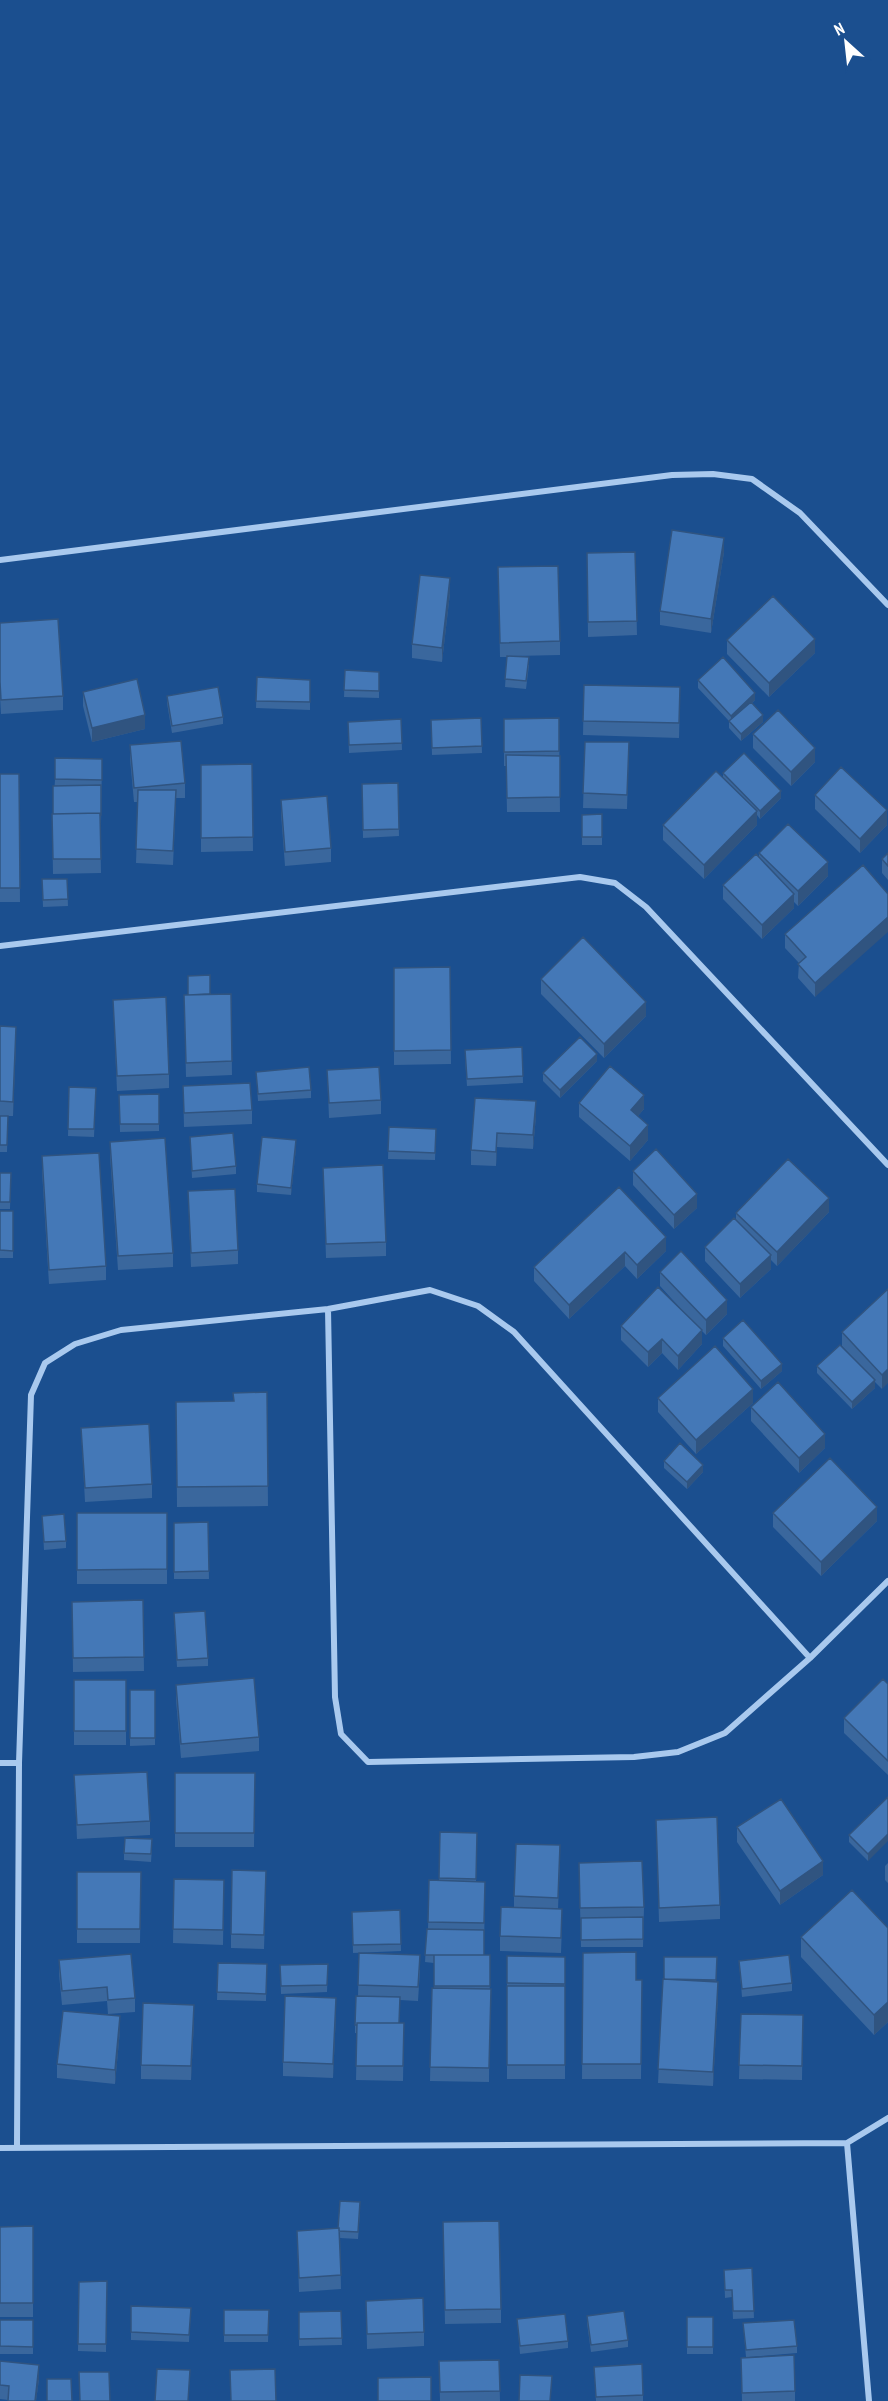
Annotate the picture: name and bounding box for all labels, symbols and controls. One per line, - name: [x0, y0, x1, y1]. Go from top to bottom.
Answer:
- north arrow: [816, 12, 876, 72]
- text: N: [831, 18, 848, 40]

